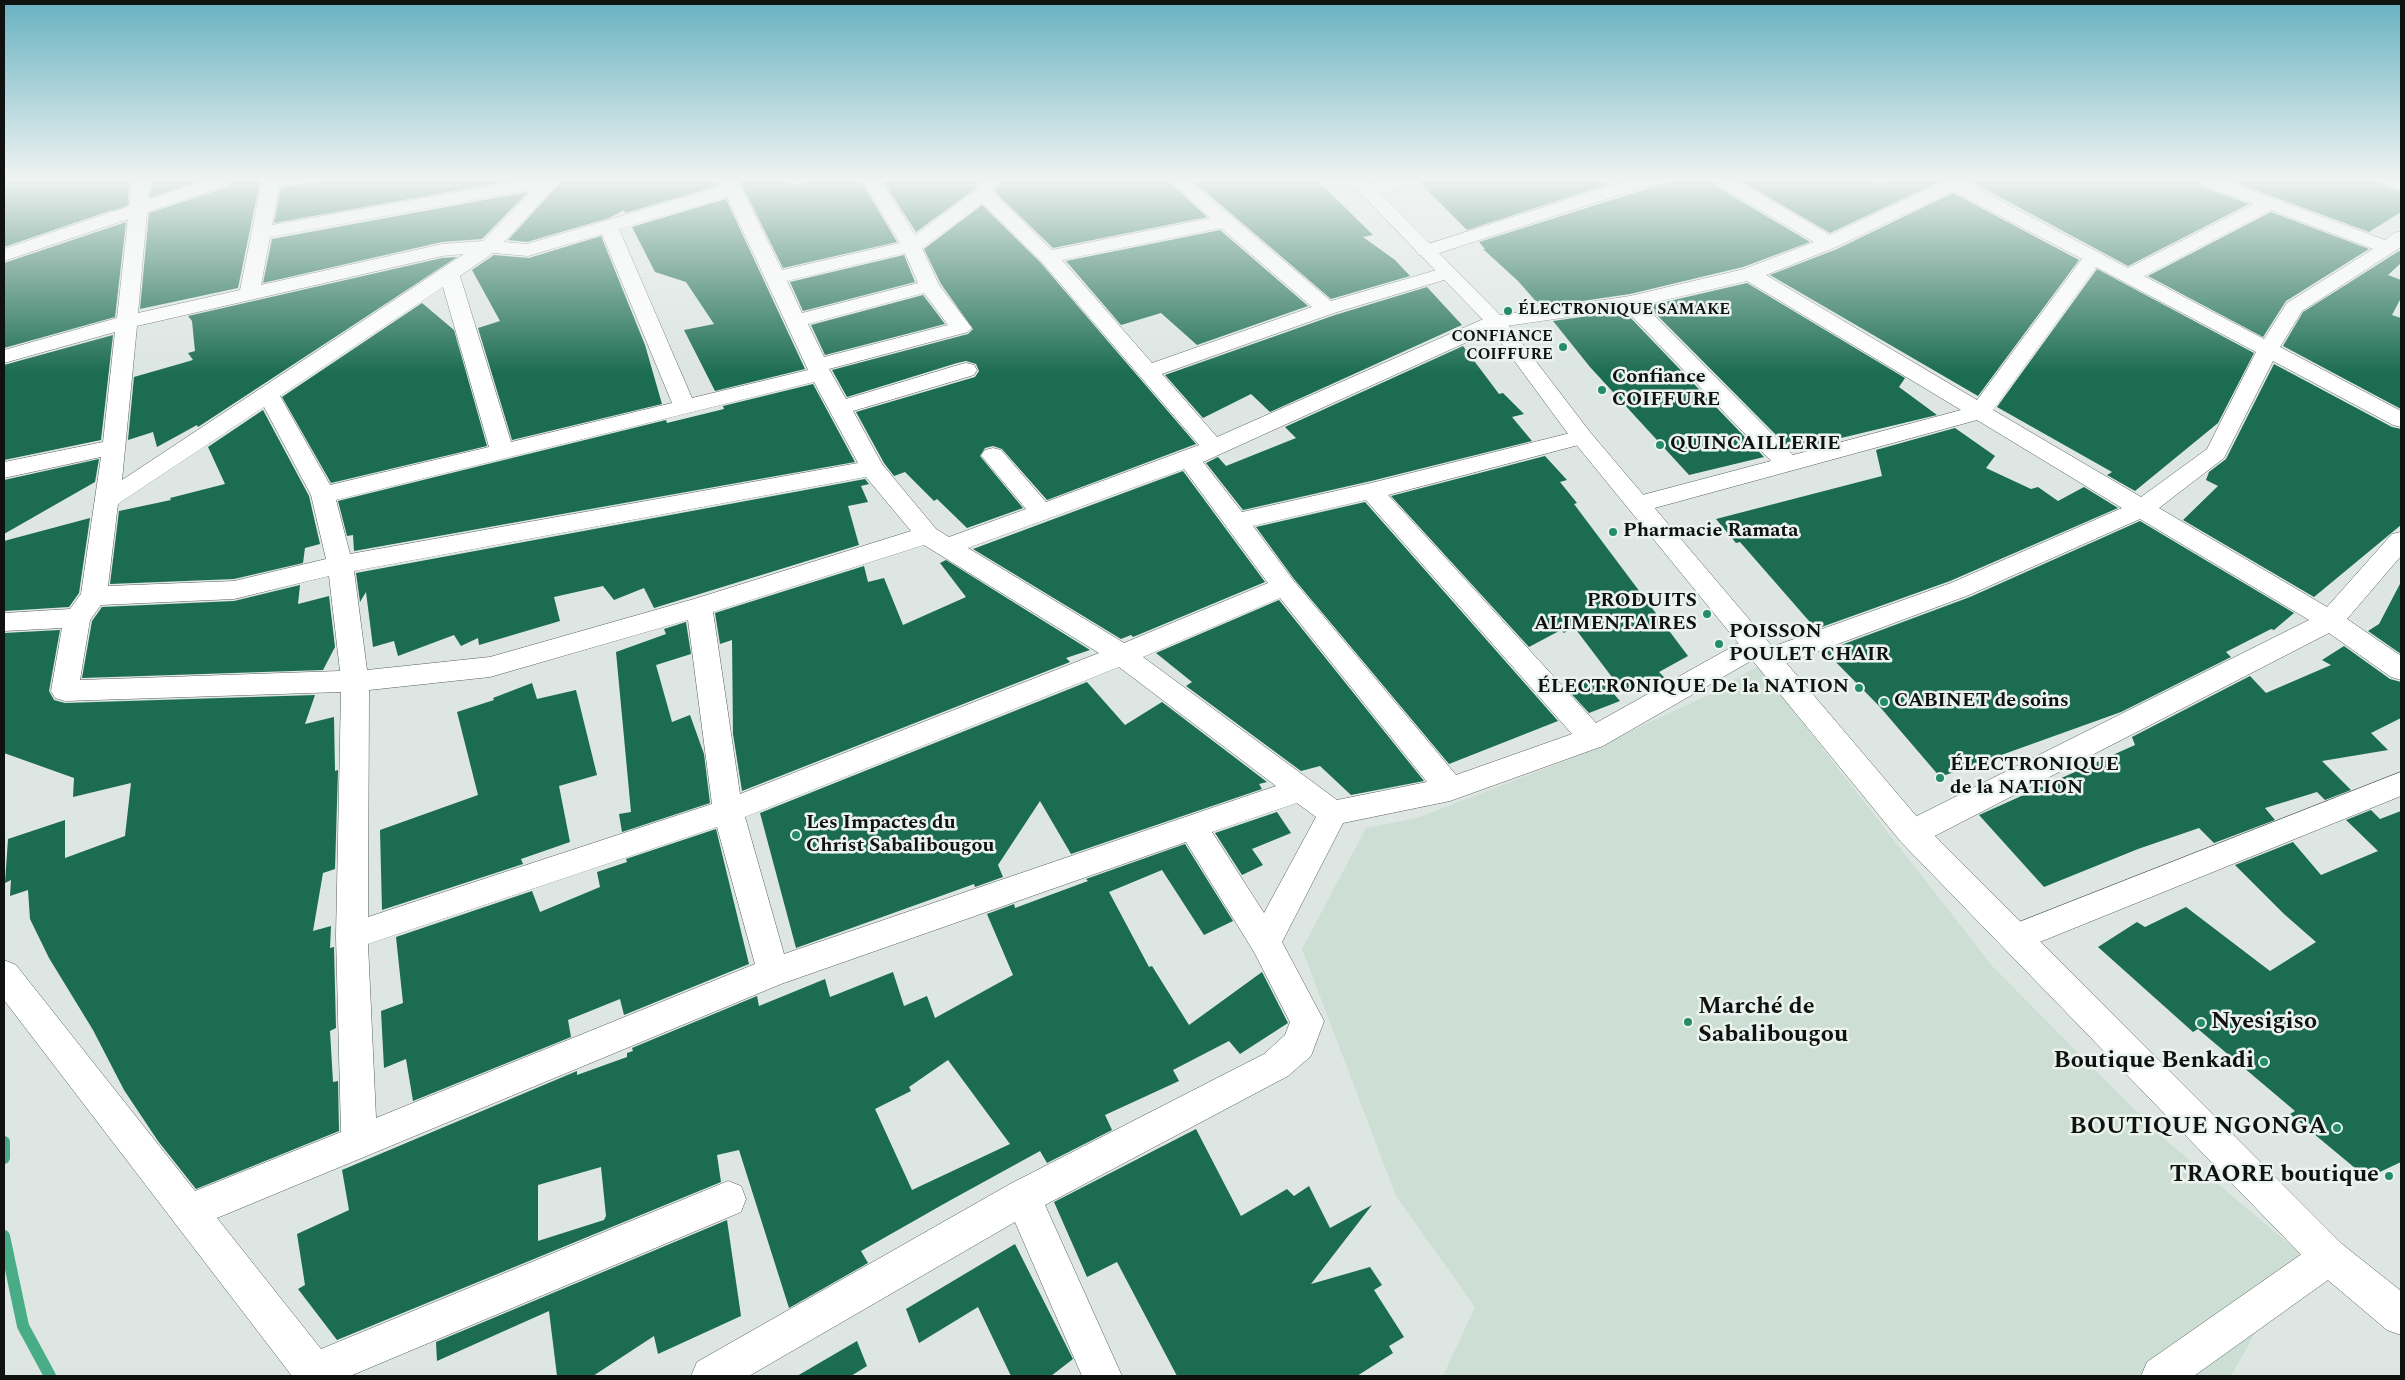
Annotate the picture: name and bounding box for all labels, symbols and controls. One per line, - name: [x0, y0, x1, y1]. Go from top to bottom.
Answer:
- place label: ÉLECTRONIQUE SAMAKE: [1518, 301, 1730, 321]
- marker: ÉLECTRONIQUE SAMAKE: [1502, 305, 1514, 317]
- place label: CONFIANCE COIFFURE: [1452, 328, 1553, 366]
- marker: CONFIANCE COIFFURE: [1557, 341, 1569, 353]
- place label: Confiance COIFFURE: [1612, 366, 1720, 413]
- marker: Confiance COIFFURE: [1596, 384, 1608, 396]
- place label: QUINCAILLERIE: [1670, 433, 1841, 457]
- marker: QUINCAILLERIE: [1654, 439, 1666, 451]
- place label: Pharmacie Ramata: [1623, 520, 1799, 544]
- marker: Pharmacie Ramata: [1607, 526, 1619, 538]
- place label: PRODUITS ALIMENTAIRES: [1534, 590, 1697, 637]
- marker: PRODUITS ALIMENTAIRES: [1701, 608, 1713, 620]
- place label: POISSON POULET CHAIR: [1729, 621, 1890, 668]
- marker: POISSON POULET CHAIR: [1713, 638, 1725, 650]
- place label: ÉLECTRONIQUE De la NATION: [1537, 676, 1849, 700]
- marker: ÉLECTRONIQUE De la NATION: [1853, 682, 1865, 694]
- place label: CABINET de soins: [1894, 690, 2069, 714]
- marker: CABINET de soins: [1878, 696, 1890, 708]
- place label: ÉLECTRONIQUE de la NATION: [1950, 754, 2119, 801]
- marker: ÉLECTRONIQUE de la NATION: [1934, 772, 1946, 784]
- place label: Les Impactes du Christ Sabalibougou: [806, 812, 994, 859]
- marker: Les Impactes du Christ Sabalibougou: [790, 829, 802, 841]
- place label: Marché de Sabalibougou: [1698, 994, 1848, 1050]
- place label: Nyesigiso: [2211, 1009, 2317, 1037]
- marker: Marché de Sabalibougou: [1682, 1016, 1694, 1028]
- marker: Nyesigiso: [2195, 1017, 2207, 1029]
- place label: Boutique Benkadi: [2053, 1048, 2254, 1076]
- marker: Boutique Benkadi: [2258, 1056, 2270, 1068]
- place label: BOUTIQUE NGONGA: [2070, 1114, 2327, 1142]
- marker: BOUTIQUE NGONGA: [2331, 1122, 2343, 1134]
- place label: TRAORE boutique: [2170, 1162, 2379, 1190]
- marker: TRAORE boutique: [2383, 1170, 2395, 1182]

